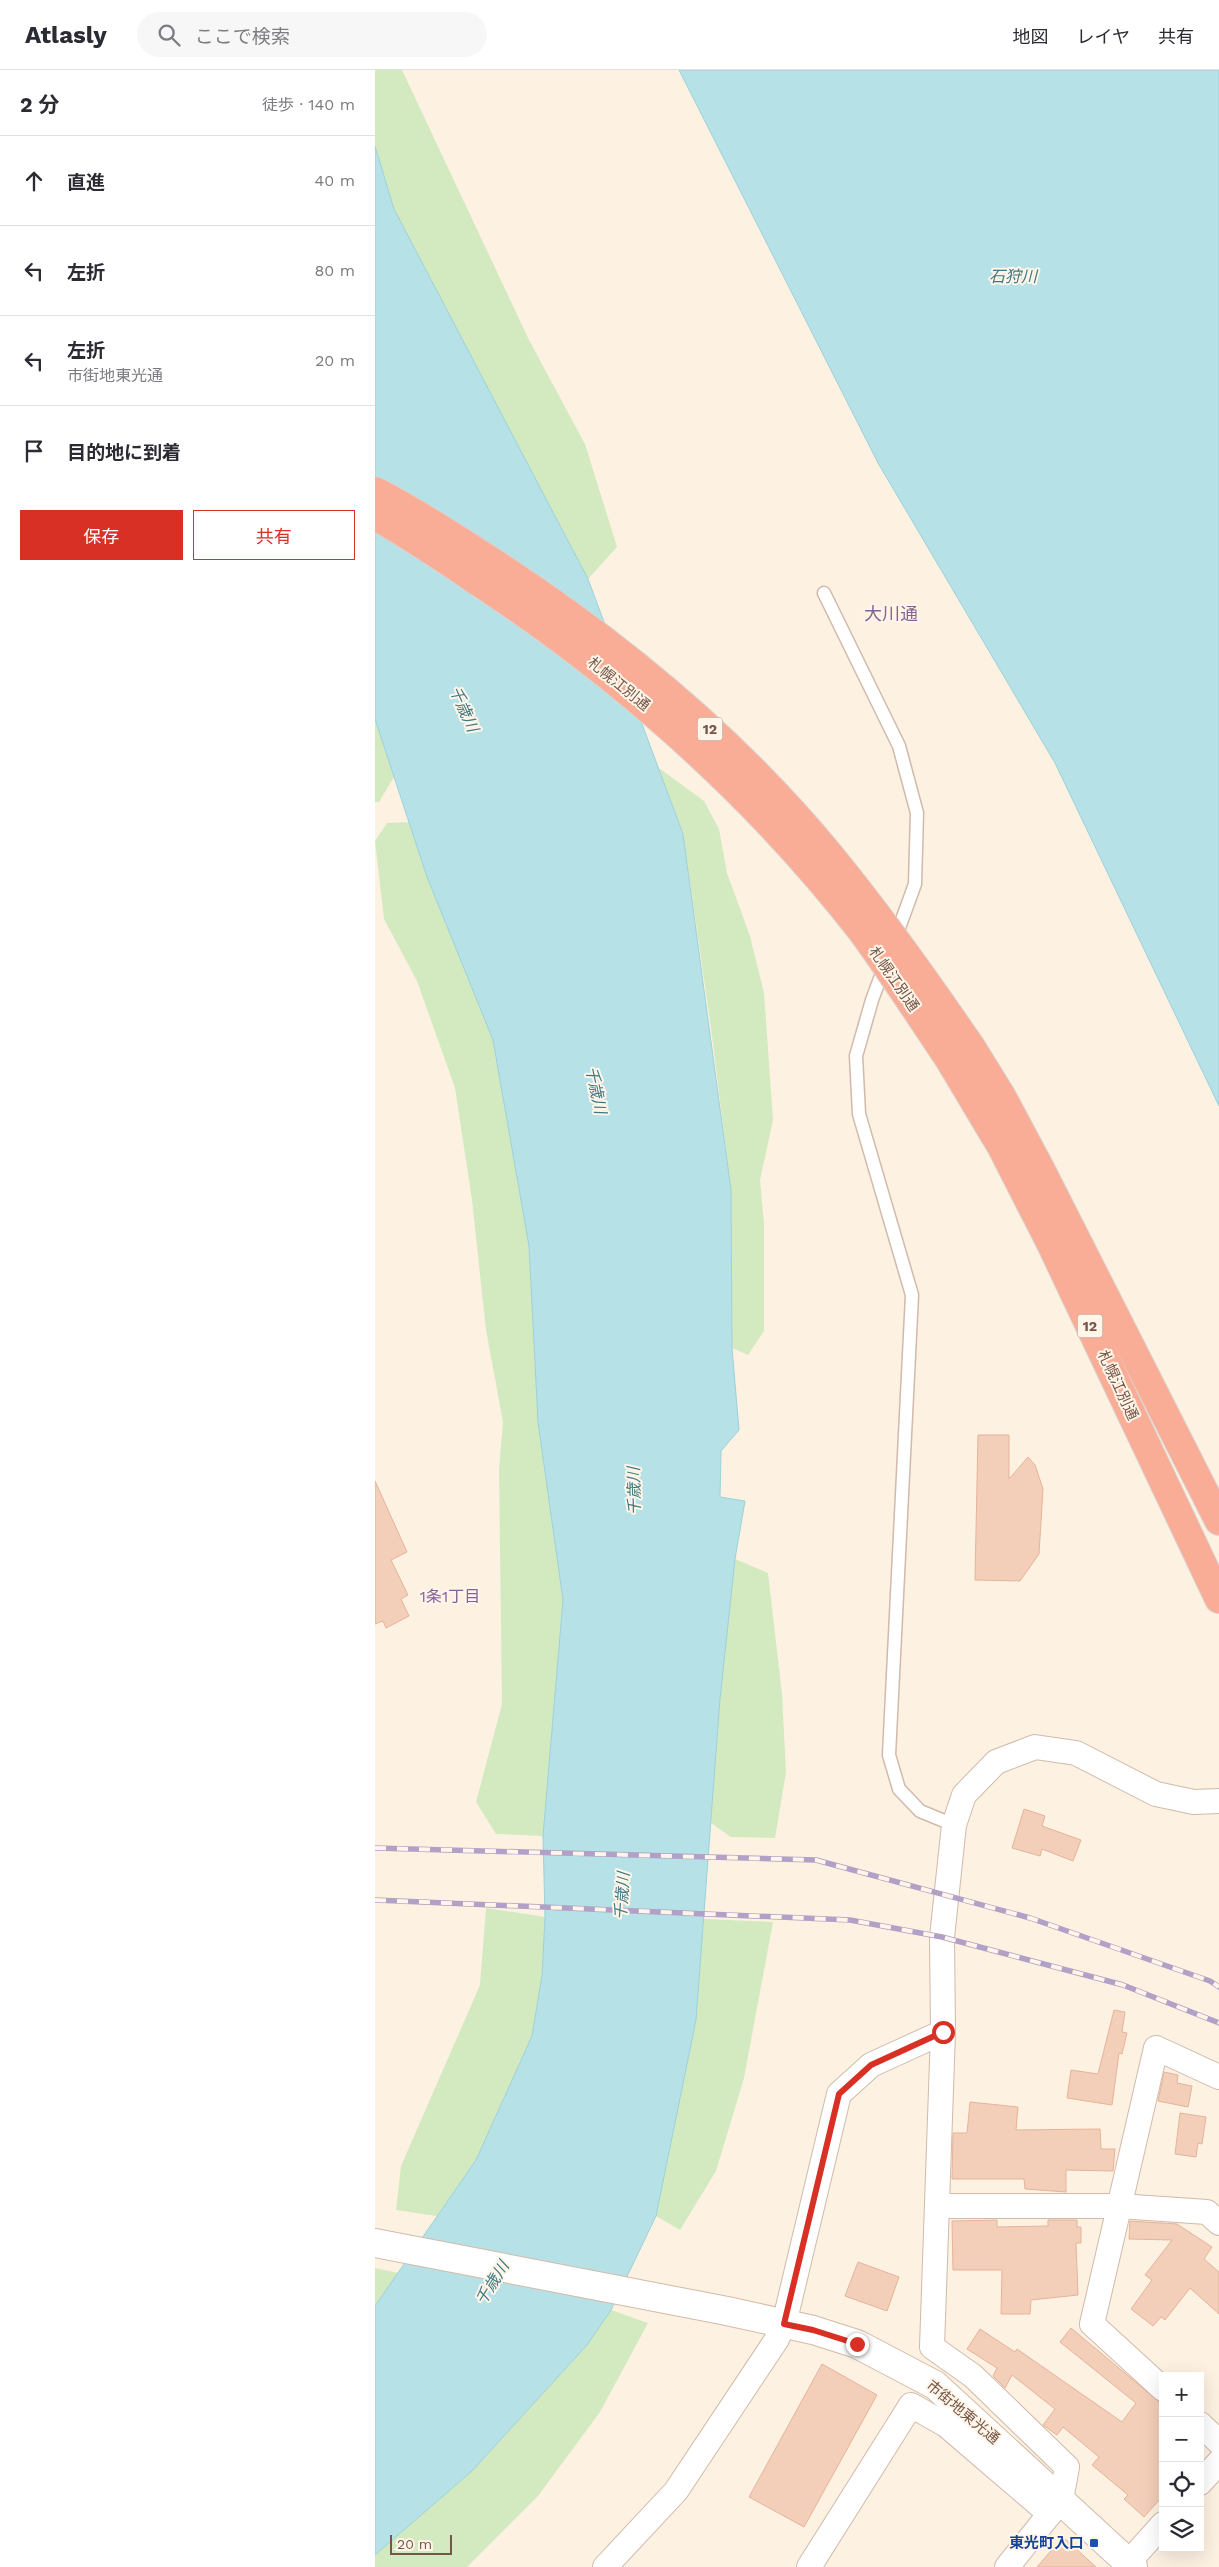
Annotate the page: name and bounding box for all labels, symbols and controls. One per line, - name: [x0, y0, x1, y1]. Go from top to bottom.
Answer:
- search box: [137, 12, 487, 57]
- text: Atlasly: [25, 21, 107, 49]
- icon: search: [155, 21, 183, 49]
- text: ここで検索: [195, 25, 290, 48]
- text: 地図: [1013, 26, 1049, 47]
- text: レイヤ: [1077, 26, 1130, 47]
- text: 共有: [1158, 26, 1194, 47]
- text: 2 分: [20, 92, 60, 117]
- text: 徒歩 · 140 m: [262, 95, 355, 114]
- icon: ahead: [20, 167, 48, 195]
- text: 直進: [67, 171, 105, 194]
- text: 40 m: [315, 171, 355, 190]
- icon: left: [20, 257, 48, 285]
- text: 左折: [67, 261, 105, 284]
- text: 80 m: [314, 261, 355, 280]
- water label: 石狩川: [989, 267, 1039, 286]
- text: 左折: [67, 339, 105, 362]
- icon: left: [20, 347, 48, 375]
- text: 20 m: [315, 351, 355, 370]
- text: 市街地東光通: [67, 366, 163, 385]
- icon: arrive: [20, 437, 48, 465]
- text: 目的地に到着: [67, 441, 181, 464]
- button: 保存: [20, 510, 183, 560]
- button: 共有: [193, 510, 355, 560]
- district label: 大川通: [864, 603, 918, 624]
- street label: 札幌江別通: [584, 653, 654, 715]
- water label: 千歳川: [446, 683, 483, 737]
- road number: 12: [697, 718, 723, 741]
- street label: 札幌江別通: [865, 943, 923, 1015]
- water label: 千歳川: [582, 1065, 611, 1117]
- road number: 12: [1077, 1314, 1103, 1338]
- street label: 札幌江別通: [1094, 1347, 1142, 1423]
- water label: 千歳川: [624, 1465, 644, 1515]
- district label: 1条1丁目: [420, 1587, 480, 1606]
- water label: 千歳川: [611, 1869, 633, 1921]
- route start: [932, 2021, 955, 2044]
- water label: 千歳川: [471, 2256, 514, 2308]
- route end: [846, 2333, 869, 2356]
- map controls: [1159, 2372, 1204, 2552]
- button: +: [1159, 2372, 1204, 2417]
- street label: 市街地東光通: [923, 2376, 1003, 2448]
- button: −: [1159, 2417, 1204, 2462]
- button: locate: [1159, 2462, 1204, 2507]
- button: layers: [1159, 2507, 1204, 2552]
- scale bar: [390, 2532, 453, 2555]
- place label: 東光町入口: [1009, 2534, 1084, 2552]
- text: 20 m: [397, 2536, 432, 2552]
- marker: 東光町入口: [1088, 2537, 1100, 2549]

